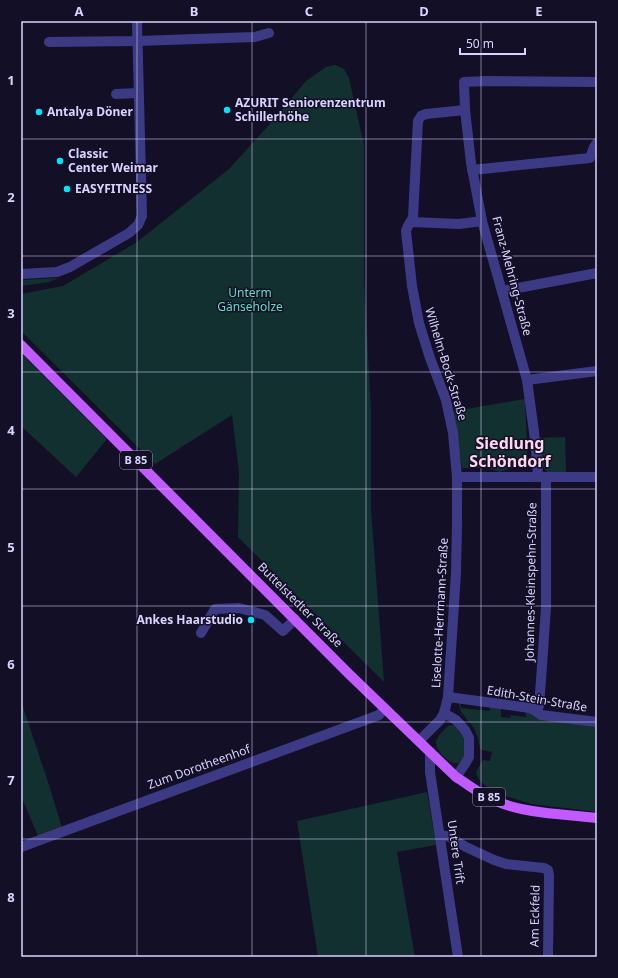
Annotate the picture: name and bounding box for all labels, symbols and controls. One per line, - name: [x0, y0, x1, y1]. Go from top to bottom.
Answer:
- text: A: [75, 2, 84, 20]
- text: B: [190, 2, 198, 20]
- text: C: [305, 2, 313, 20]
- text: D: [419, 2, 429, 20]
- text: E: [535, 2, 543, 20]
- scale bar: [460, 30, 525, 56]
- text: 50 m: [466, 35, 494, 52]
- text: 1: [7, 71, 15, 89]
- place label: AZURIT Seniorenzentrum Schillerhöhe: [235, 94, 386, 125]
- place label: Antalya Döner: [47, 103, 133, 120]
- marker: AZURIT Seniorenzentrum Schillerhöhe: [222, 105, 232, 115]
- marker: Antalya Döner: [34, 107, 44, 117]
- place label: Classic Center Weimar: [68, 145, 159, 176]
- marker: Classic Center Weimar: [55, 156, 65, 166]
- place label: EASYFITNESS: [75, 180, 152, 197]
- marker: EASYFITNESS: [62, 184, 72, 194]
- text: 2: [7, 188, 15, 206]
- street label: Franz-Mehring-Straße: [488, 214, 537, 338]
- park label: Unterm Gänseholze: [217, 284, 283, 315]
- text: 3: [7, 304, 15, 322]
- street label: Wilhelm-Bock-Straße: [421, 305, 472, 423]
- text: 4: [7, 421, 15, 439]
- district label: Siedlung Schöndorf: [469, 432, 551, 472]
- road number: B 85: [120, 451, 152, 469]
- street label: Johannes-Kleinspehn-Straße: [521, 502, 540, 663]
- street label: Liselotte-Herrmann-Straße: [427, 537, 452, 689]
- text: 5: [7, 538, 15, 556]
- street label: Buttelstedter Straße: [254, 558, 347, 651]
- place label: Ankes Haarstudio: [137, 611, 243, 628]
- marker: Ankes Haarstudio: [246, 615, 256, 625]
- text: 6: [7, 655, 15, 673]
- street label: Edith-Stein-Straße: [486, 681, 589, 716]
- street label: Zum Dorotheenhof: [145, 740, 253, 793]
- text: 7: [7, 771, 15, 789]
- road number: B 85: [473, 788, 505, 806]
- street label: Untere Trift: [444, 819, 469, 886]
- street label: Am Eckfeld: [525, 885, 544, 947]
- text: 8: [7, 888, 15, 906]

